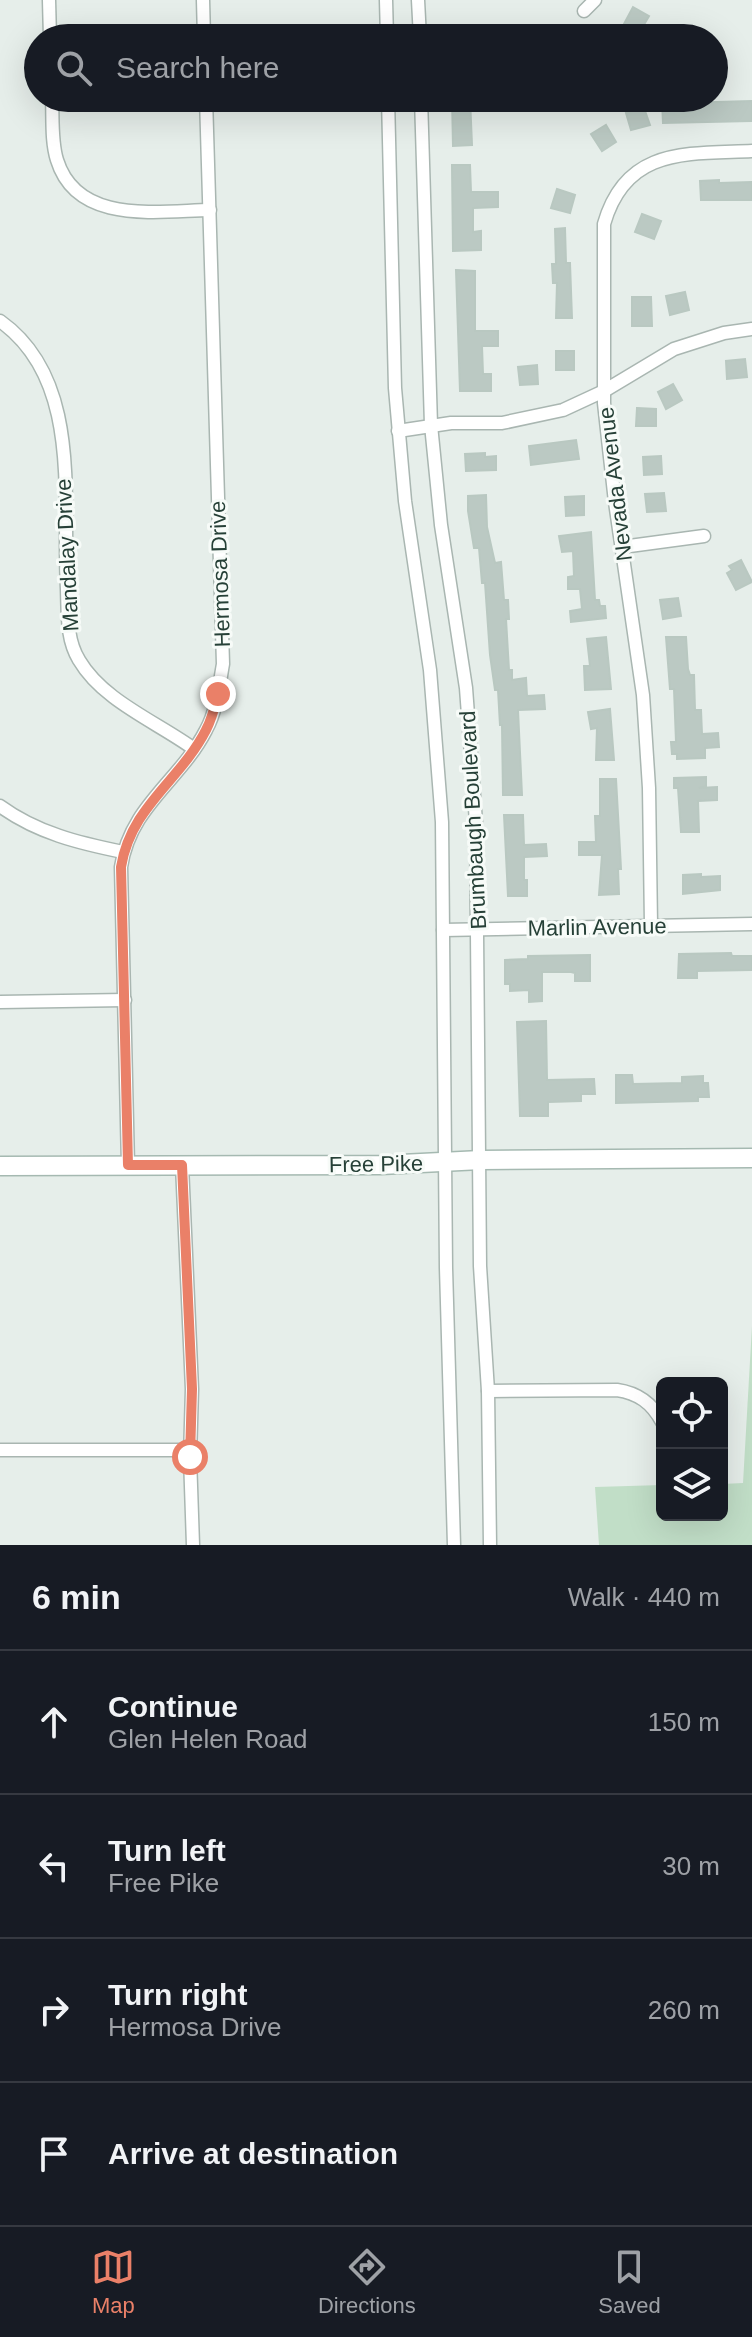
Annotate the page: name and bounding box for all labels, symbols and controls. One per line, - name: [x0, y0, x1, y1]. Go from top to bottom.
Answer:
- search box: [24, 24, 728, 112]
- icon: search: [52, 46, 96, 90]
- text: Search here: [116, 51, 279, 84]
- street label: Nevada Avenue: [593, 406, 637, 562]
- street label: Mandalay Drive: [51, 478, 83, 632]
- street label: Hermosa Drive: [205, 500, 235, 648]
- route end: [200, 676, 236, 712]
- street label: Brumbaugh Boulevard: [455, 710, 491, 930]
- street label: Marlin Avenue: [527, 913, 667, 941]
- street label: Free Pike: [329, 1151, 423, 1177]
- map controls: [656, 1377, 728, 1521]
- button: locate: [656, 1377, 728, 1449]
- route start: [172, 1439, 208, 1475]
- button: layers: [656, 1449, 728, 1521]
- text: 6 min: [32, 1578, 121, 1616]
- text: Walk · 440 m: [568, 1582, 720, 1612]
- text: Continue: [108, 1690, 238, 1723]
- icon: ahead: [32, 1700, 76, 1744]
- text: 150 m: [648, 1707, 720, 1737]
- text: Glen Helen Road: [108, 1724, 307, 1754]
- text: Turn left: [108, 1834, 226, 1867]
- icon: left: [32, 1844, 76, 1888]
- text: 30 m: [662, 1851, 720, 1881]
- text: Free Pike: [108, 1868, 219, 1898]
- text: Turn right: [108, 1978, 247, 2011]
- icon: right: [32, 1988, 76, 2032]
- text: 260 m: [648, 1995, 720, 2025]
- text: Hermosa Drive: [108, 2012, 281, 2042]
- icon: arrive: [32, 2132, 76, 2176]
- text: Arrive at destination: [108, 2137, 398, 2170]
- tab: Map: [91, 2245, 135, 2319]
- tab: Directions: [318, 2245, 416, 2319]
- tab: Saved: [598, 2245, 661, 2319]

